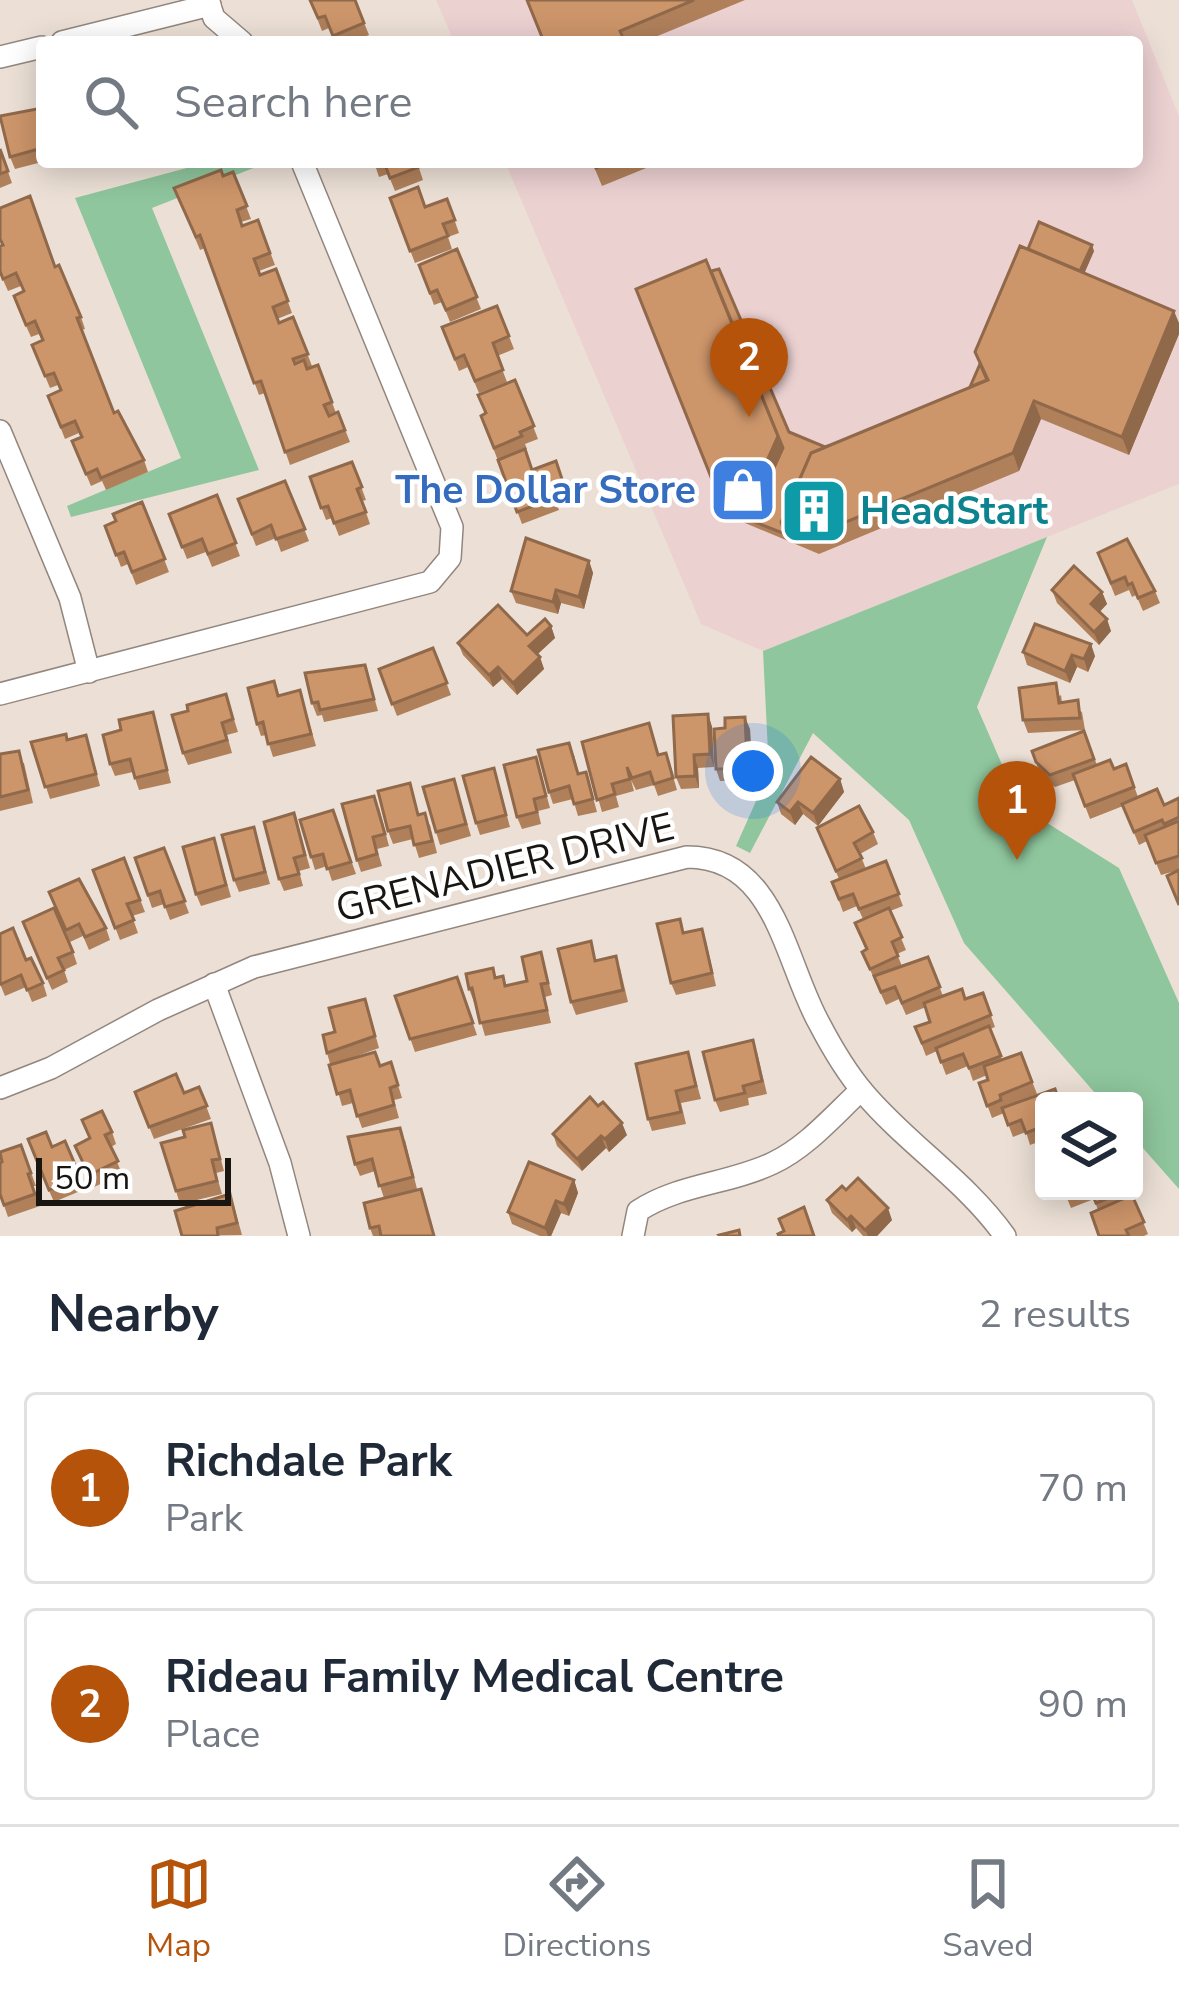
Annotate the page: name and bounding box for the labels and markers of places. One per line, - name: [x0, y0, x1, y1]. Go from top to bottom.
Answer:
- pin: 2: [710, 318, 788, 417]
- shop icon: The Dollar Store: [708, 455, 778, 525]
- place label: The Dollar Store: [395, 464, 696, 517]
- building icon: HeadStart: [779, 476, 849, 546]
- place label: HeadStart: [860, 485, 1049, 538]
- pin: 1: [978, 761, 1056, 860]

